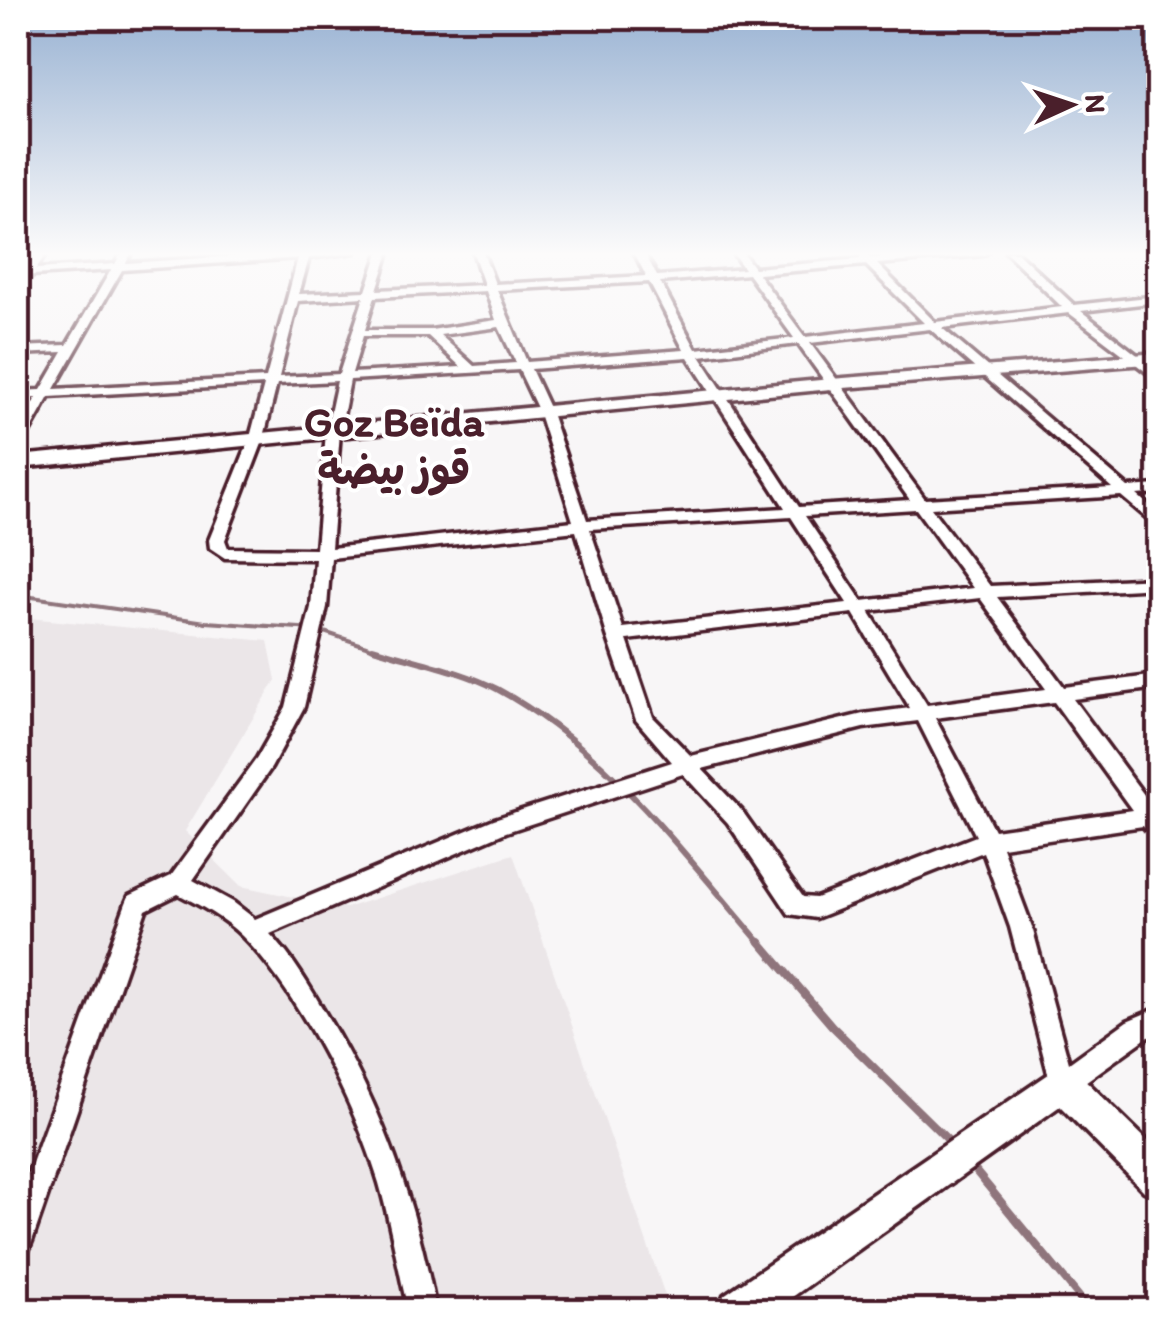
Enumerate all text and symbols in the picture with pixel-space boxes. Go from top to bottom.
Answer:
north arrow [1021,55,1121,155]
text: N [1078,93,1113,114]
district label: Goz Beïda قوز بيضة [304,396,484,496]

